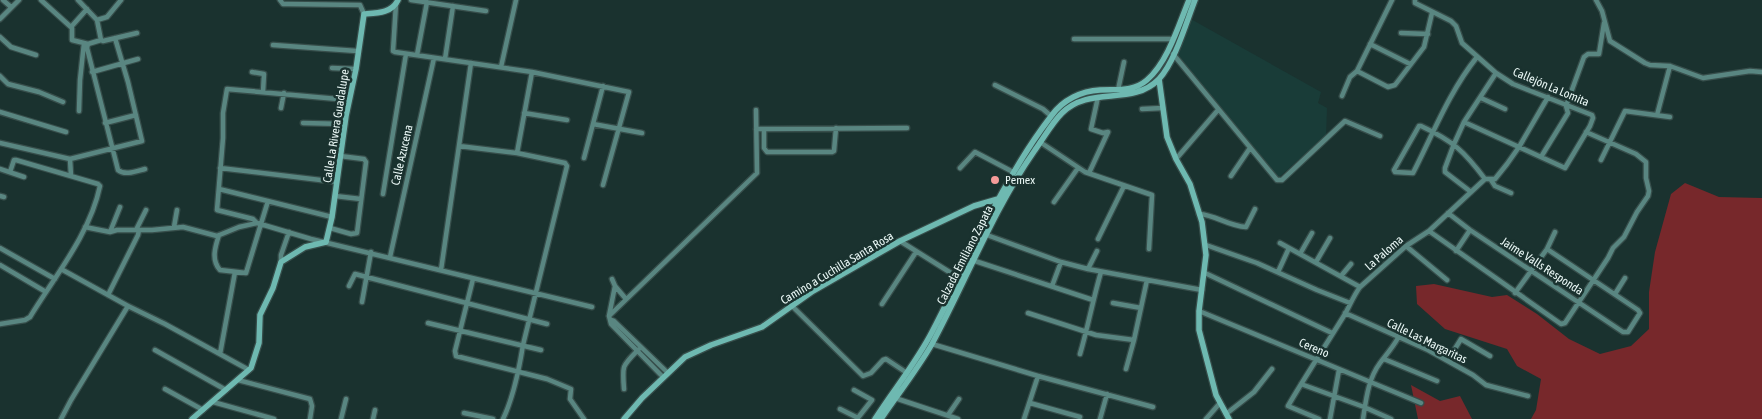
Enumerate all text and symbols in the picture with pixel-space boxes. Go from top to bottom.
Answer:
street label: Callejón La Lomita [1511,65,1591,109]
street label: Calle La Rivera Guadalupe [320,68,352,184]
street label: Calle Azucena [388,123,416,187]
place label: Pemex [1005,173,1035,187]
marker: Pemex [989,174,1001,186]
street label: Calzada Emiliano Zapata [934,203,996,307]
street label: Camino a Cuchilla Santa Rosa [778,229,896,307]
street label: La Paloma [1362,233,1406,273]
street label: Jaime Valls Responda [1498,234,1586,298]
street label: Calle Las Margaritas [1385,316,1469,366]
street label: Cereno [1297,335,1331,361]

